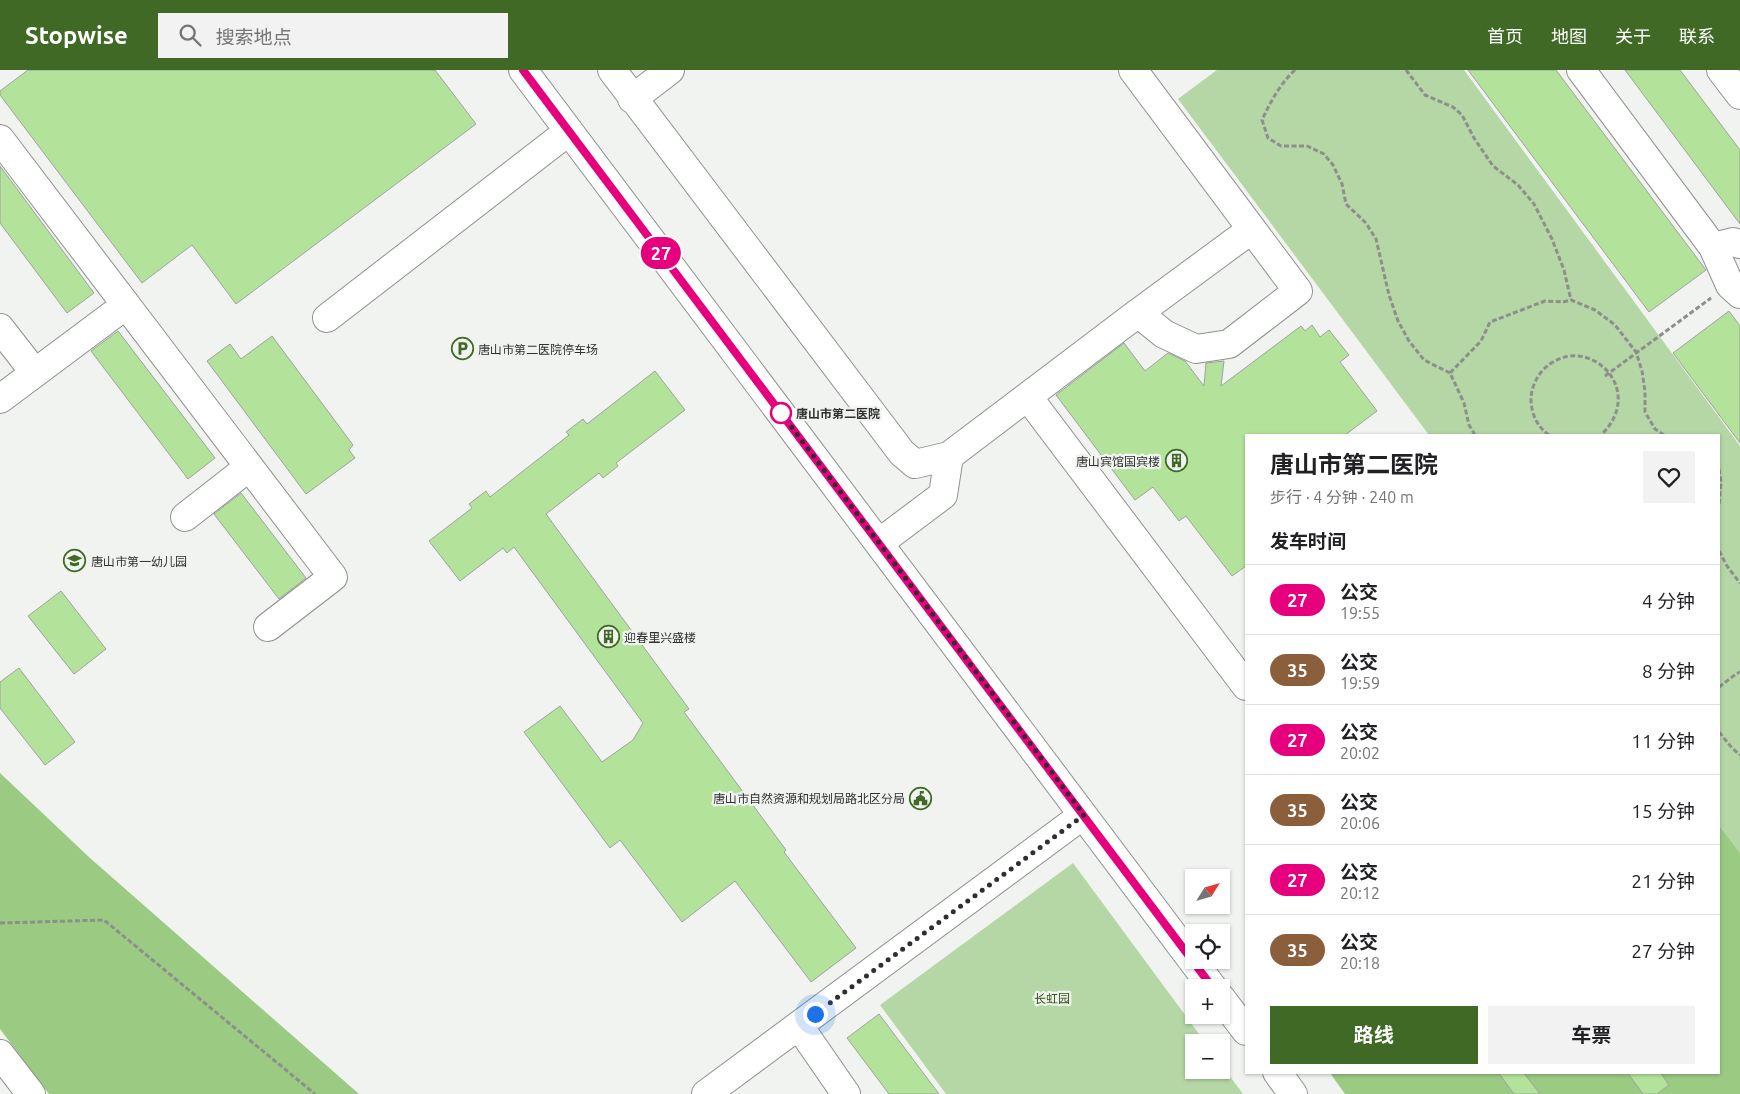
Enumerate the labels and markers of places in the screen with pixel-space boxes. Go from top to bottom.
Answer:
parking icon: 唐山市第二医院停车场 [450,337,474,361]
place label: 唐山市第二医院停车场 [478,343,598,356]
marker: 唐山市第二医院 [770,402,792,424]
place label: 唐山市第二医院 [796,407,880,420]
building icon: 唐山宾馆国宾楼 [1164,449,1188,473]
place label: 唐山宾馆国宾楼 [1076,455,1160,468]
school or university icon: 唐山市第一幼儿园 [63,549,87,573]
place label: 唐山市第一幼儿园 [91,555,187,568]
building icon: 迎春里兴盛楼 [596,625,620,649]
place label: 迎春里兴盛楼 [624,631,696,644]
public building icon: 唐山市自然资源和规划局路北区分局 [909,786,933,810]
place label: 唐山市自然资源和规划局路北区分局 [713,792,905,805]

